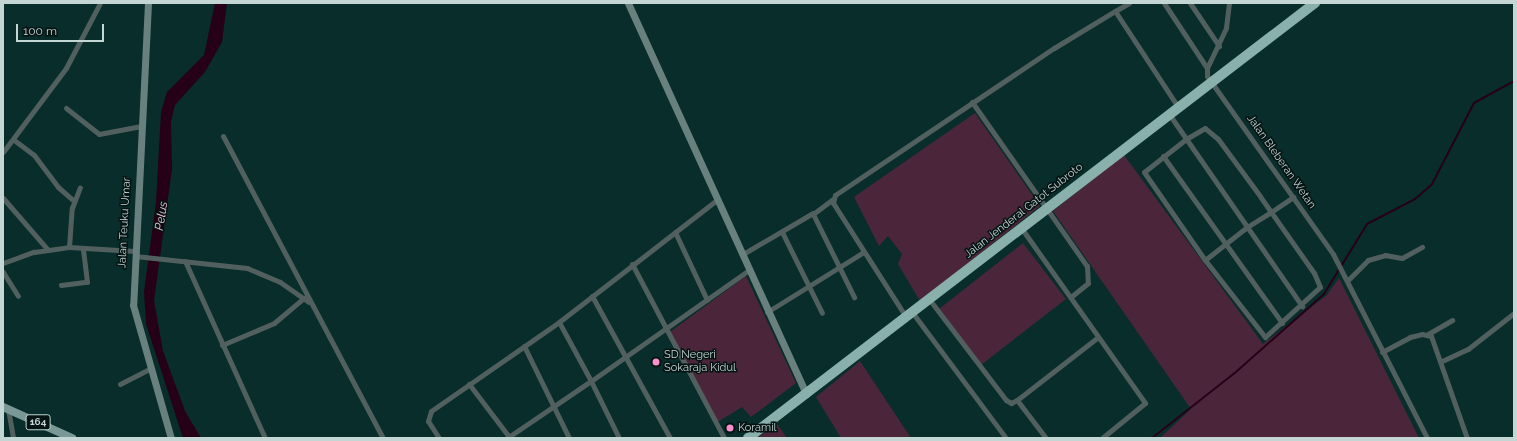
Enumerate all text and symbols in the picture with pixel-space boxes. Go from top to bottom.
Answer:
scale bar [18,16,106,42]
text: 100 m [23,24,57,38]
street label: Jalan Bleberan Wetan [1244,112,1318,212]
street label: Jalan Jenderal Gatot Subroto [962,161,1086,261]
street label: Jalan Teuku Umar [116,177,134,269]
water label: Pelus [153,200,171,232]
place label: SD Negeri Sokaraja Kidul [664,349,736,375]
marker: SD Negeri Sokaraja Kidul [651,357,661,367]
road number: 164 [25,414,51,430]
place label: Koramil [738,421,777,435]
marker: Koramil [725,423,735,433]

